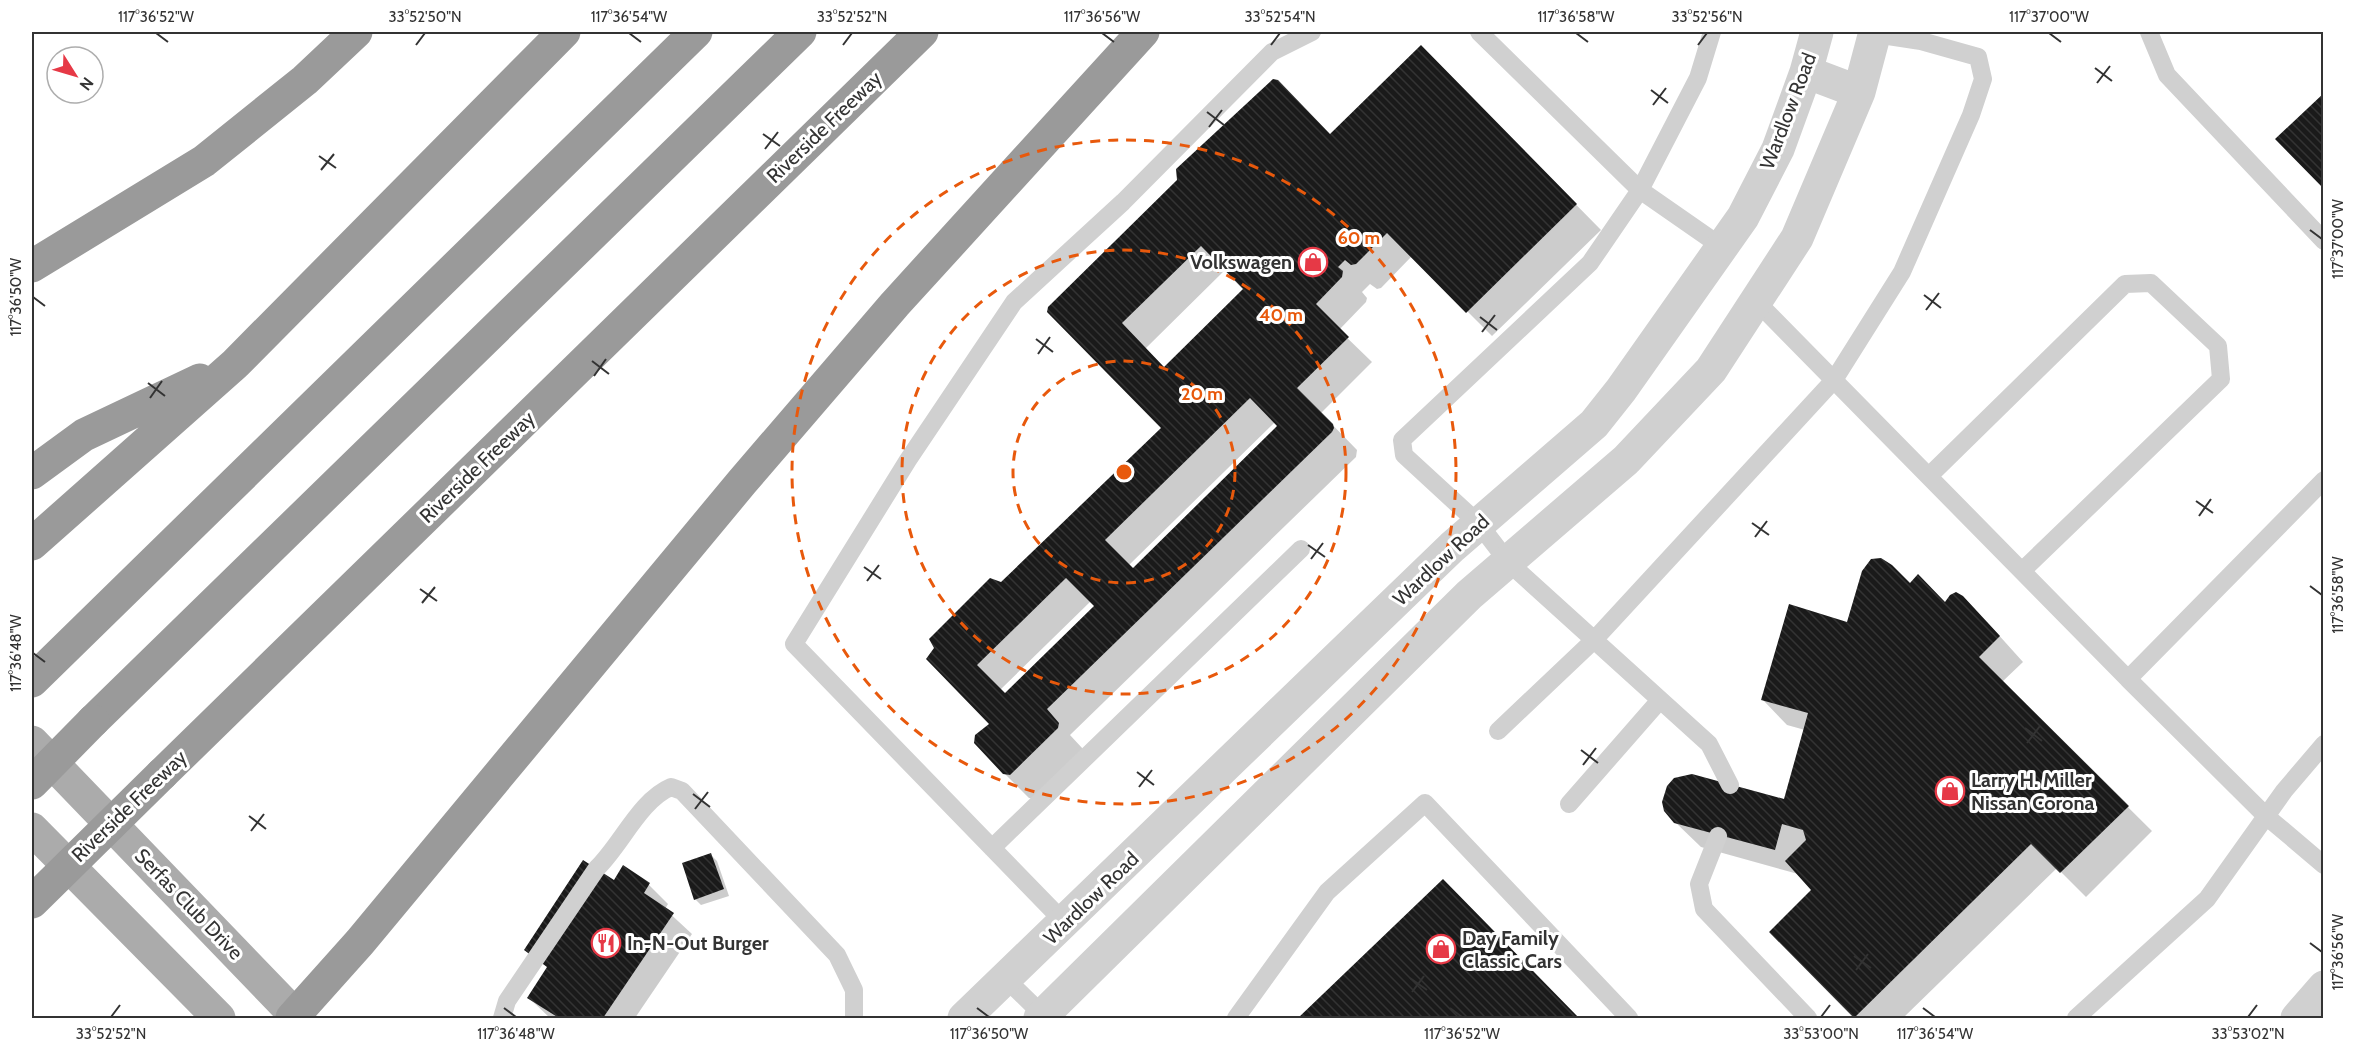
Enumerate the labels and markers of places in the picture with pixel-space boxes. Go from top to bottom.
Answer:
shop icon: Volkswagen [1297,246,1329,278]
place label: Volkswagen [1190,250,1292,274]
centre of rings [1114,462,1134,482]
place label: Larry H. Miller Nissan Corona [1971,768,2094,815]
shop icon: Larry H. Miller Nissan Corona [1934,775,1966,807]
place label: Day Family Classic Cars [1462,926,1562,973]
restaurant icon: In-N-Out Burger [590,927,622,959]
place label: In-N-Out Burger [627,931,769,955]
shop icon: Day Family Classic Cars [1425,933,1457,965]

